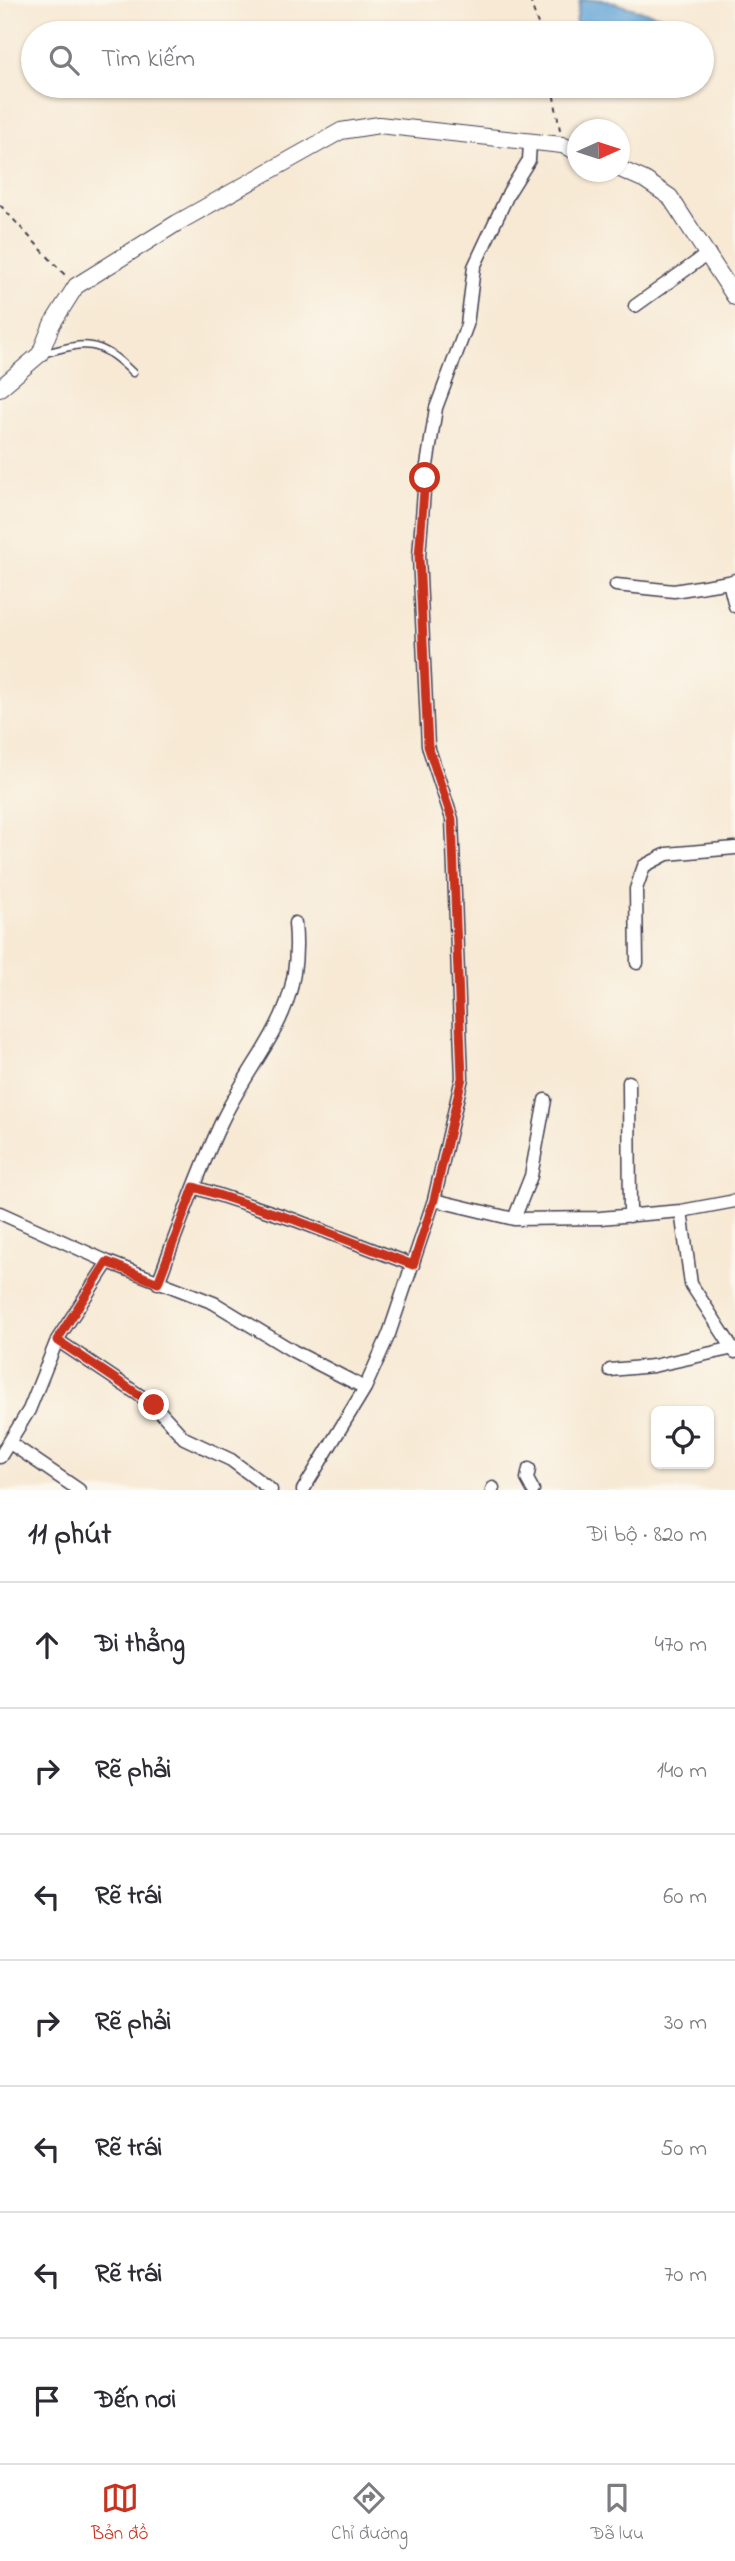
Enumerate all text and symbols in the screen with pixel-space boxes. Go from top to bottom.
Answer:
search box [21,21,714,98]
icon: search [45,41,83,79]
text: Tìm kiếm [101,41,195,79]
north arrow [567,119,630,182]
route start [409,462,440,493]
route end [138,1389,169,1420]
map controls [651,1406,714,1469]
button: locate [651,1406,714,1469]
text: 11 phút [28,1514,111,1558]
text: Đi bộ · 820 m [587,1519,707,1552]
icon: ahead [28,1626,66,1664]
text: Đi thẳng [95,1626,185,1664]
text: 470 m [655,1629,707,1662]
icon: right [28,1752,66,1790]
text: Rẽ phải [95,1752,171,1790]
text: 140 m [657,1755,707,1788]
icon: left [28,1878,66,1916]
text: Rẽ trái [95,1878,162,1916]
text: 60 m [663,1881,707,1914]
icon: right [28,2004,66,2042]
text: Rẽ phải [95,2004,171,2042]
text: 30 m [664,2007,707,2040]
icon: left [28,2130,66,2168]
text: Rẽ trái [95,2130,162,2168]
text: 50 m [660,2133,707,2166]
icon: left [28,2256,66,2294]
text: Rẽ trái [95,2256,162,2294]
text: 70 m [664,2259,707,2292]
icon: arrive [28,2382,66,2420]
text: Đến nơi [95,2382,176,2420]
tab: Bản đồ [91,2479,148,2548]
tab: Chỉ đường [331,2479,408,2548]
tab: Đã lưu [591,2479,644,2548]

